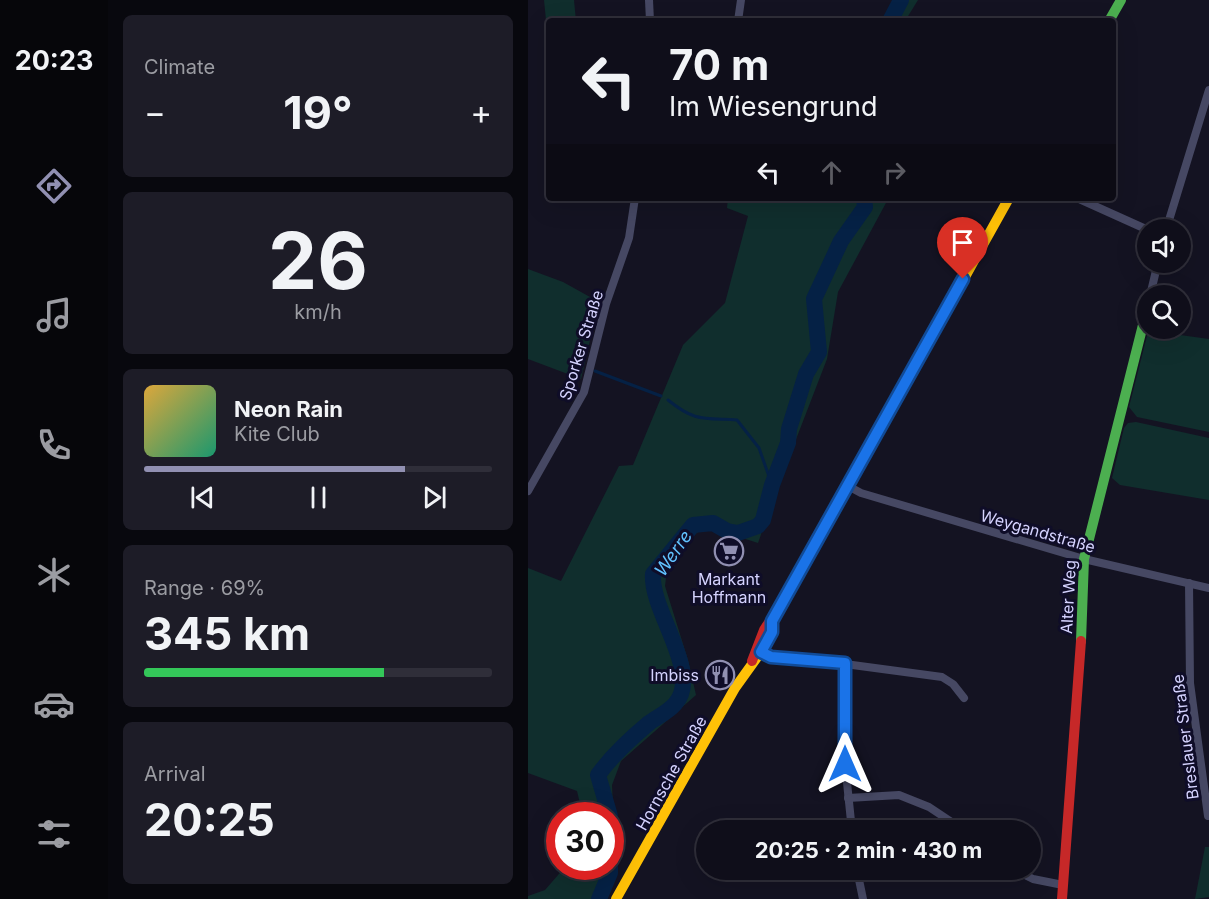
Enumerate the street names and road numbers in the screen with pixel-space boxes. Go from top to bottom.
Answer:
street label: Sporker Straße [555,288,607,402]
street label: Weygandstraße [978,505,1098,557]
street label: Alter Weg [1056,559,1080,635]
street label: Breslauer Straße [1167,673,1203,801]
street label: Hornsche Straße [631,712,711,834]

